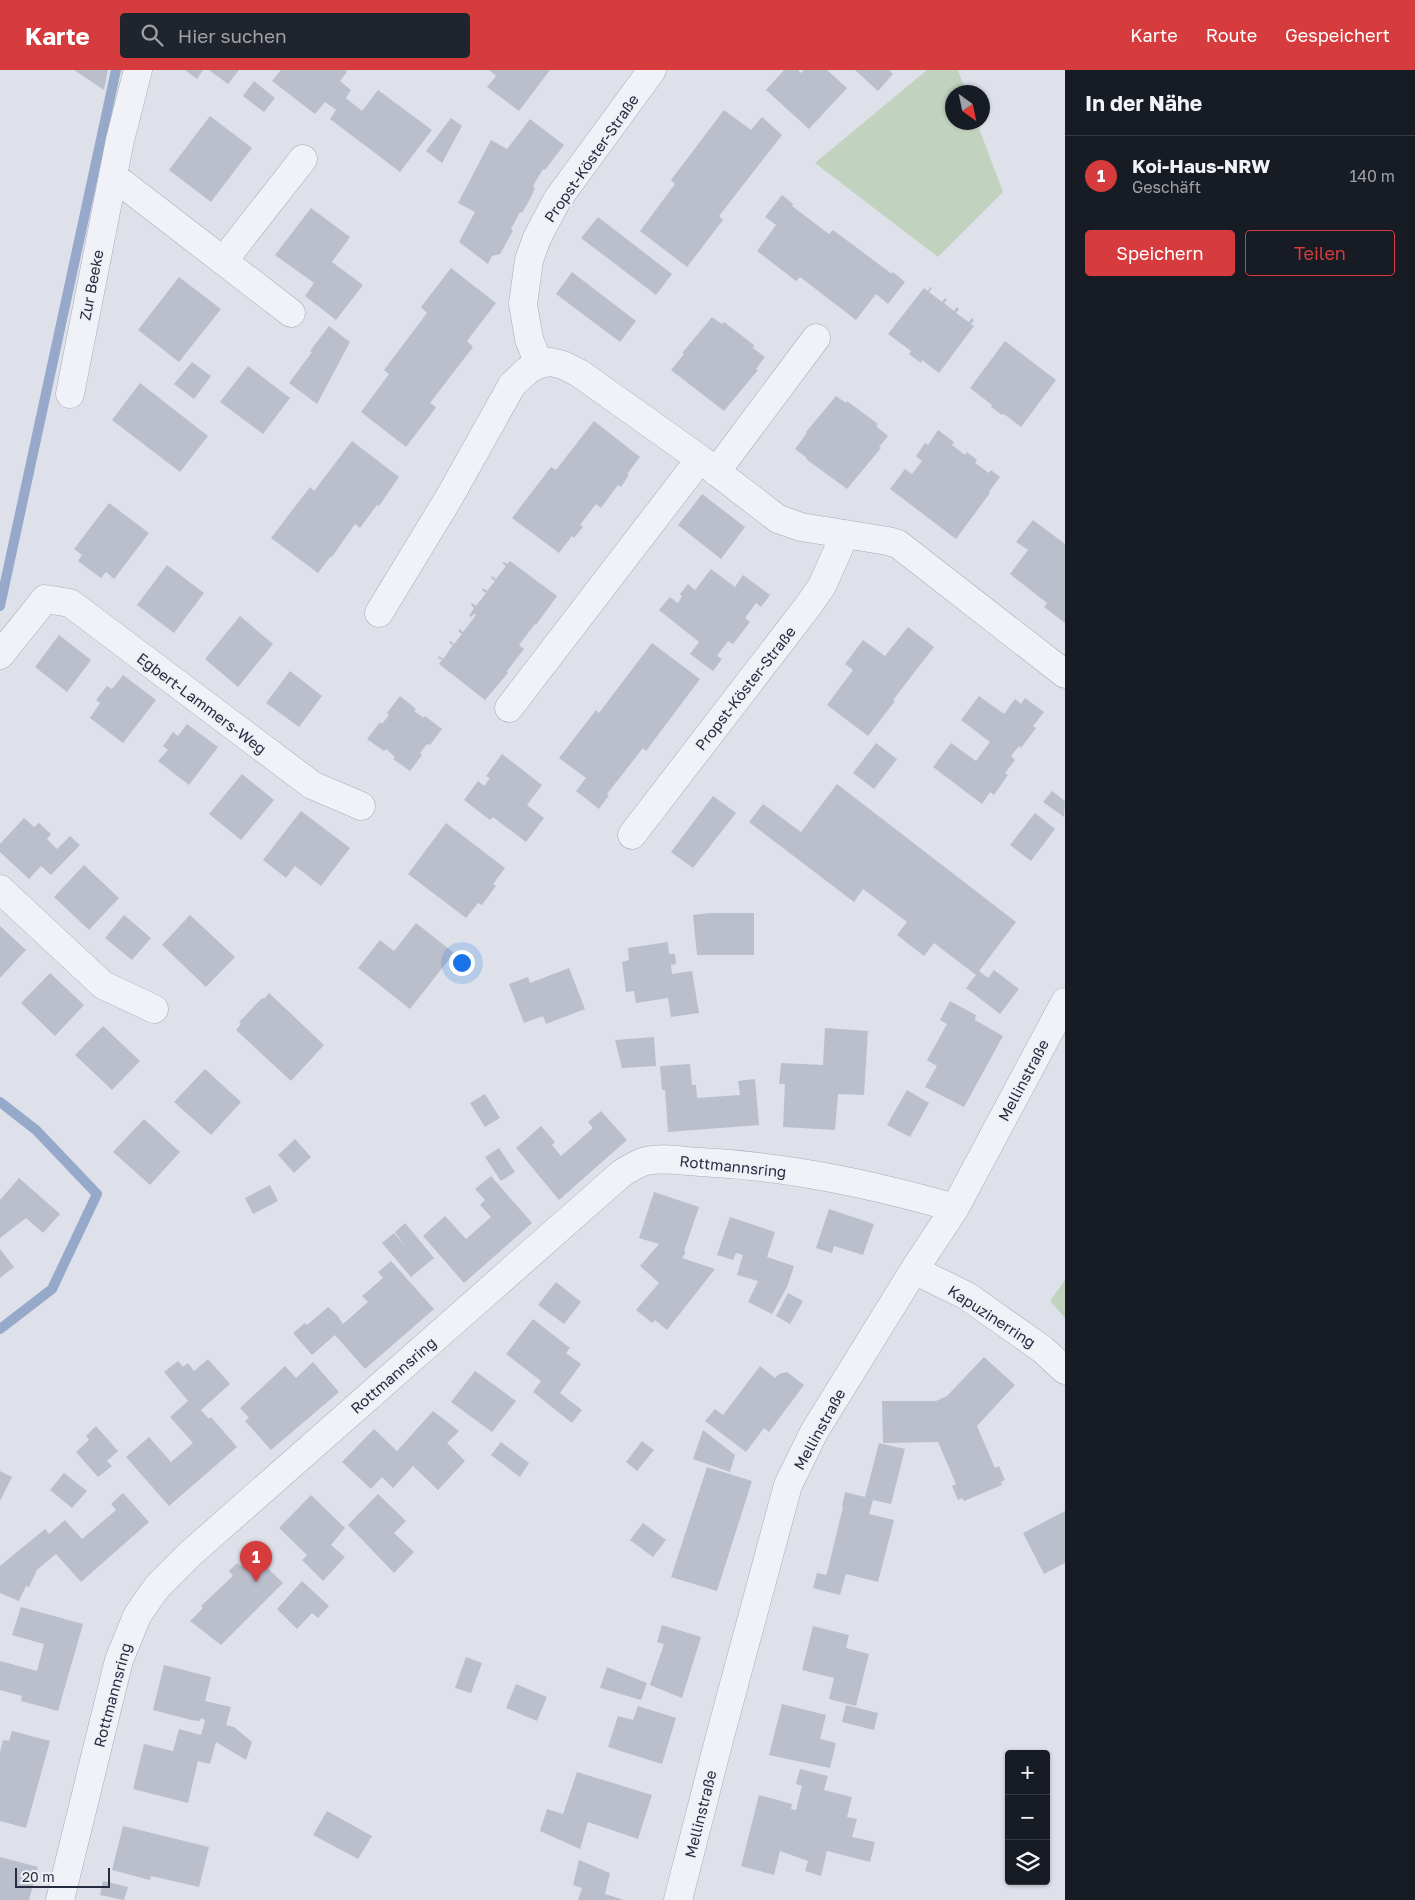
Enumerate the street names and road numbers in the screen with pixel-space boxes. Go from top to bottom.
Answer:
street label: Propst-Köster-Straße [540,90,642,226]
street label: Zur Beeke [75,248,107,322]
street label: Propst-Köster-Straße [691,622,799,754]
street label: Egbert-Lammers-Weg [134,648,270,758]
street label: Mellinstraße [994,1036,1052,1124]
street label: Rottmannsring [679,1151,787,1181]
street label: Kapuzinerring [945,1281,1039,1351]
street label: Rottmannsring [347,1333,439,1417]
street label: Mellinstraße [789,1385,849,1473]
street label: Rottmannsring [89,1641,135,1749]
street label: Mellinstraße [680,1768,720,1860]

